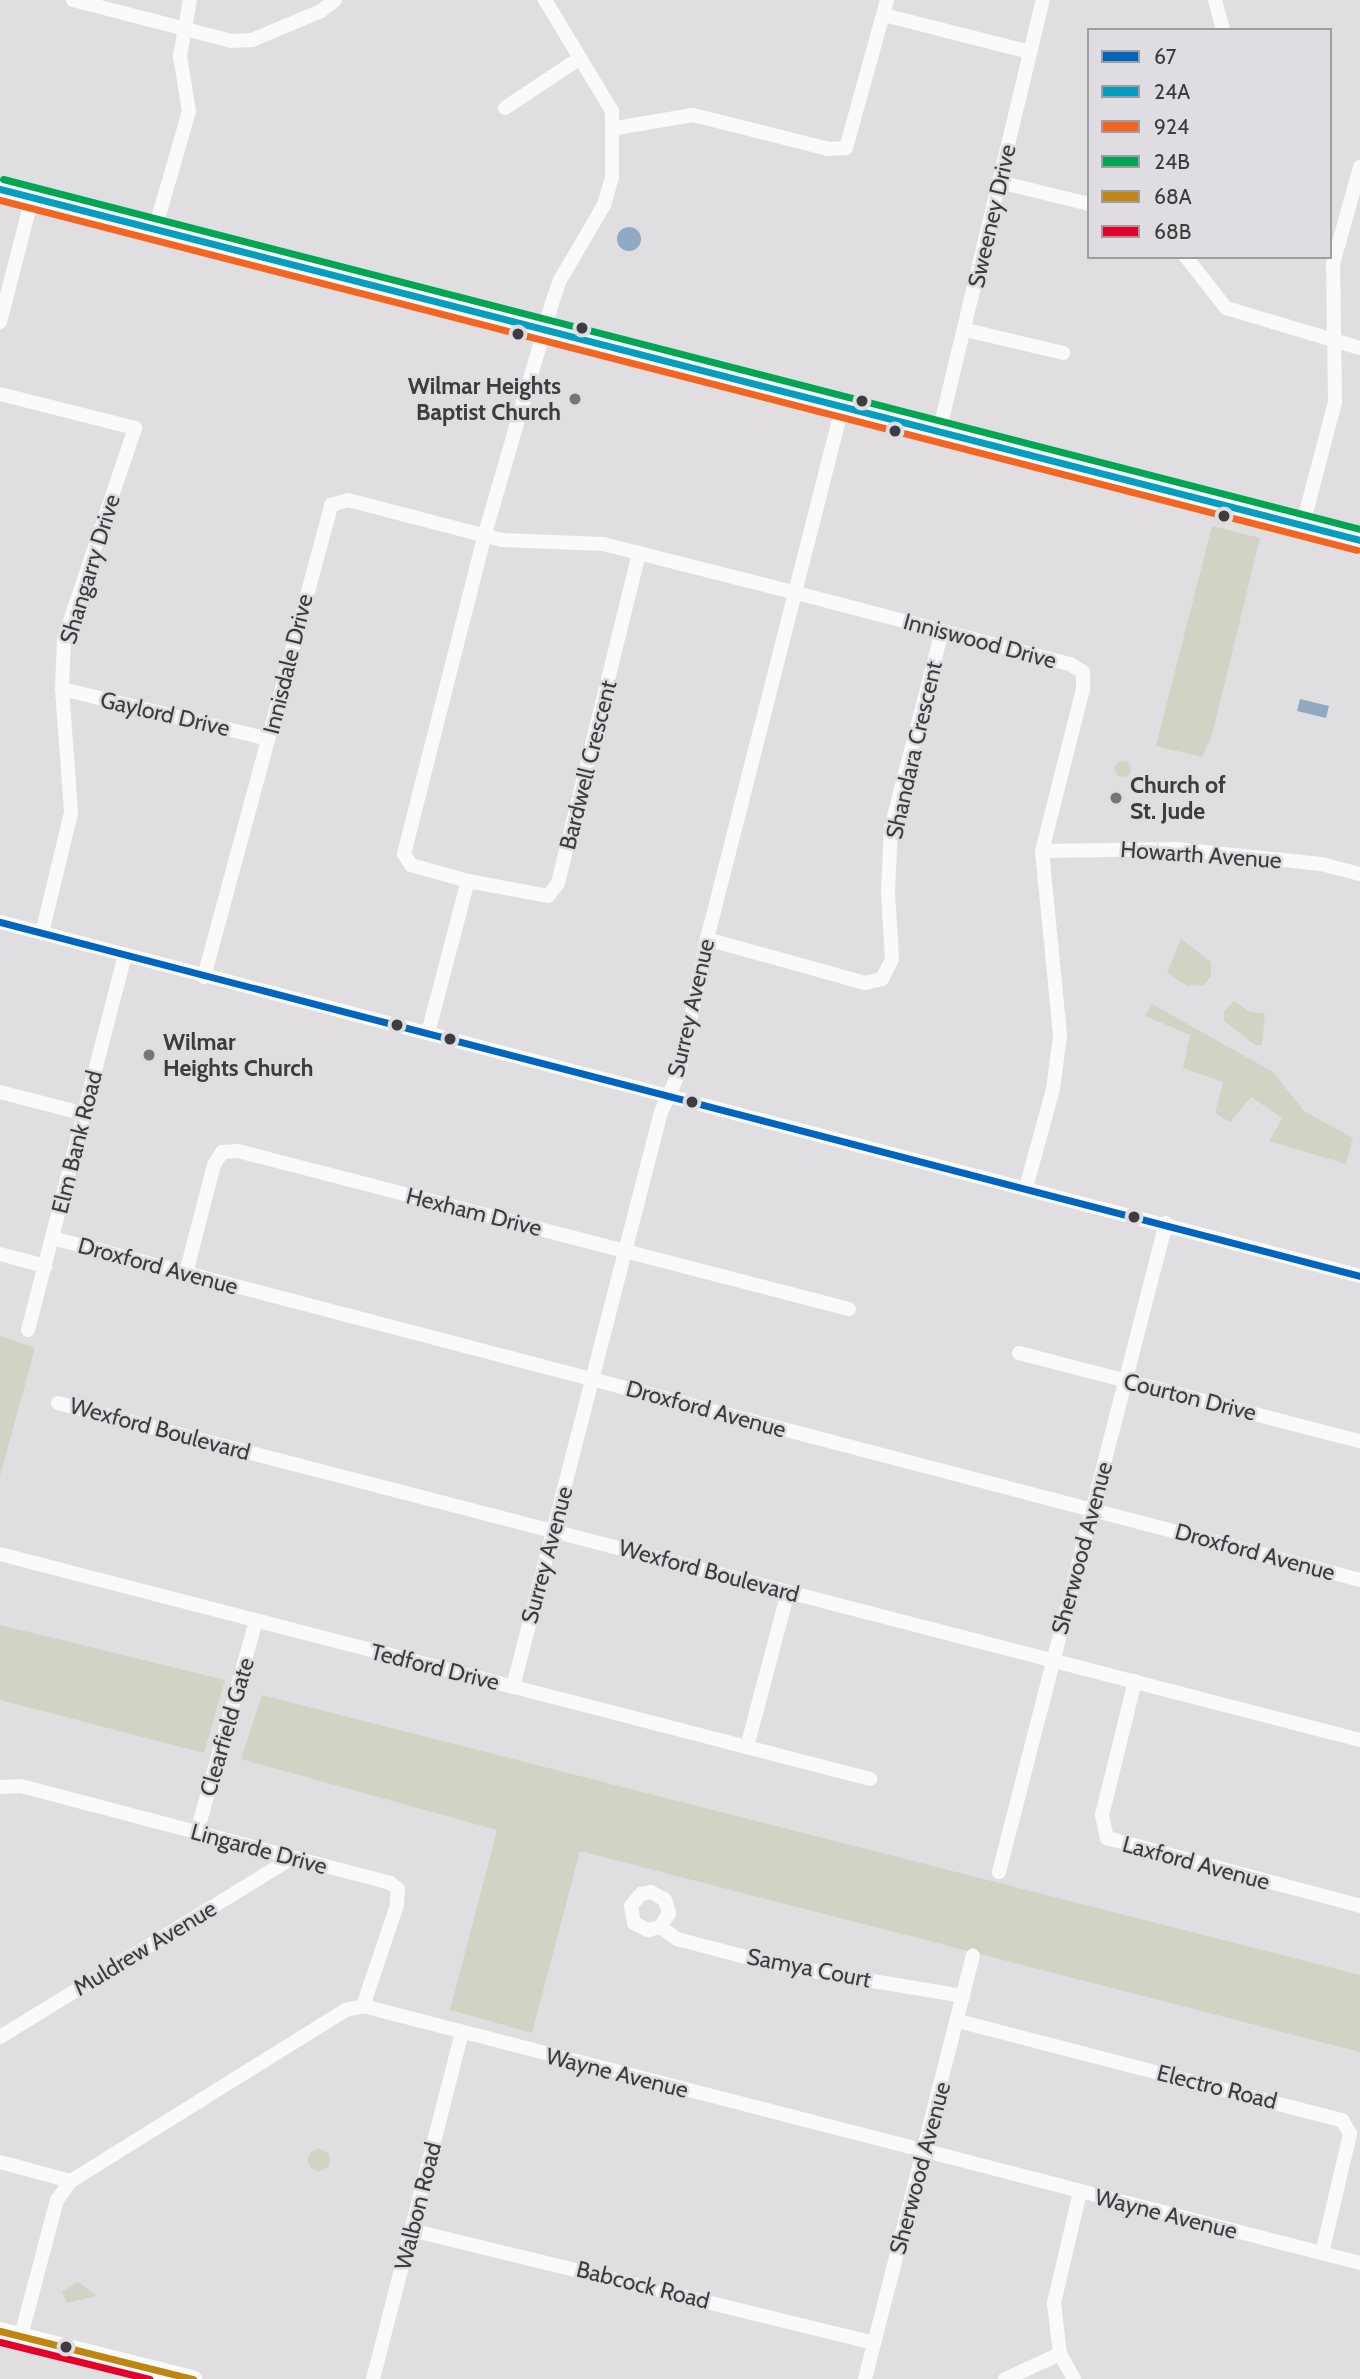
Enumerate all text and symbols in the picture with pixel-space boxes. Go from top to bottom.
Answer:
legend [1087,28,1332,259]
text: 67 [1154,44,1176,69]
text: 24A [1154,79,1190,104]
text: 924 [1154,114,1189,139]
street label: Sweeney Drive [962,142,1022,290]
text: 24B [1154,149,1190,174]
text: 68A [1154,184,1192,209]
text: 68B [1154,219,1191,244]
unlabelled marker [575,321,589,335]
unlabelled marker [511,327,525,341]
place label: Wilmar Heights Baptist Church [408,372,561,426]
marker: Wilmar Heights Baptist Church [567,391,583,407]
unlabelled marker [855,394,869,408]
unlabelled marker [888,424,902,438]
street label: Shangarry Drive [54,491,126,647]
unlabelled marker [1217,509,1231,523]
street label: Innisdale Drive [257,591,319,737]
street label: Inniswood Drive [901,607,1059,675]
street label: Shandara Crescent [880,658,948,842]
street label: Bardwell Crescent [554,677,622,853]
street label: Gaylord Drive [98,686,232,742]
place label: Church of St. Jude [1130,771,1226,825]
marker: Church of St. Jude [1108,790,1124,806]
street label: Howarth Avenue [1119,836,1283,874]
street label: Surrey Avenue [662,936,720,1080]
unlabelled marker [390,1018,404,1032]
place label: Wilmar Heights Church [163,1028,314,1082]
unlabelled marker [443,1032,457,1046]
marker: Wilmar Heights Church [141,1047,157,1063]
street label: Elm Bank Road [46,1068,108,1216]
unlabelled marker [685,1095,699,1109]
street label: Hexham Drive [403,1182,545,1242]
unlabelled marker [1127,1210,1141,1224]
street label: Droxford Avenue [75,1231,241,1301]
street label: Courton Drive [1121,1367,1259,1427]
street label: Droxford Avenue [623,1374,789,1444]
street label: Wexford Boulevard [67,1392,253,1466]
street label: Sherwood Avenue [1046,1459,1118,1637]
street label: Surrey Avenue [515,1483,579,1627]
street label: Droxford Avenue [1172,1517,1338,1587]
street label: Wexford Boulevard [616,1534,802,1608]
street label: Tedford Drive [368,1638,502,1696]
street label: Clearfield Gate [194,1655,260,1799]
street label: Lingarde Drive [188,1818,330,1880]
street label: Laxford Avenue [1119,1830,1273,1896]
street label: Muldrew Avenue [68,1894,222,2002]
street label: Samya Court [745,1942,873,1994]
street label: Wayne Avenue [543,2042,691,2104]
street label: Electro Road [1154,2059,1280,2115]
street label: Sherwood Avenue [884,2079,956,2257]
street label: Walbon Road [389,2139,447,2273]
street label: Wayne Avenue [1092,2183,1240,2245]
street label: Babcock Road [574,2255,712,2315]
unlabelled marker [59,2340,73,2354]

